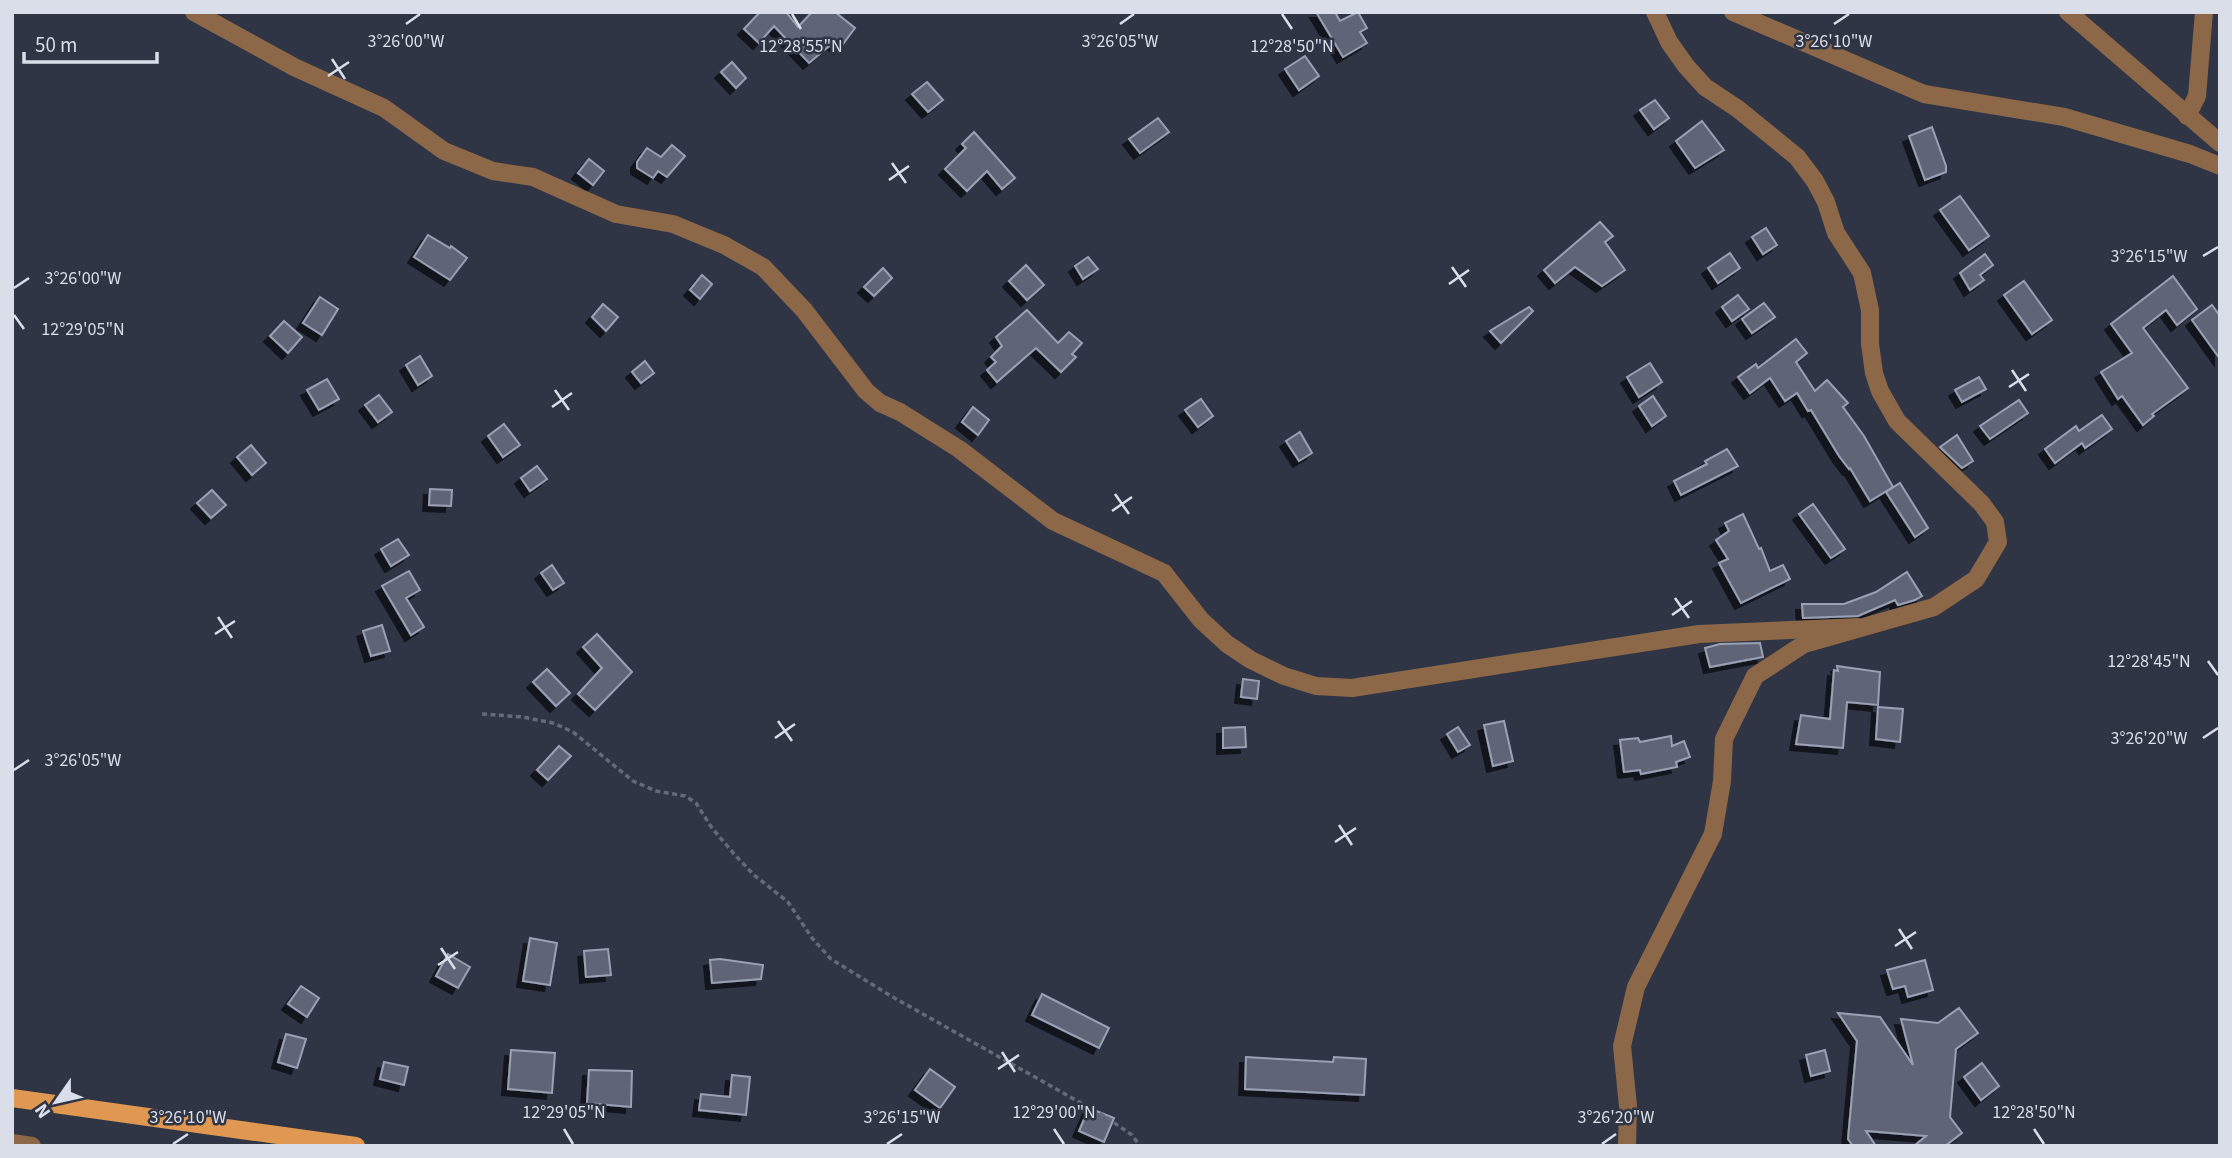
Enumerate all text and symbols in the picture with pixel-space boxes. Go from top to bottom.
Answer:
scale bar [24,21,158,65]
text: 3°26'00"W [368,29,445,54]
text: 3°26'05"W [1082,29,1159,54]
text: 3°26'10"W [1796,29,1873,54]
text: 50 m [35,30,77,60]
text: 12°28'55"N [759,34,843,59]
text: 12°28'50"N [1250,34,1334,59]
text: 3°26'15"W [2111,244,2188,269]
text: 3°26'00"W [45,266,122,291]
text: 12°29'05"N [41,317,125,342]
text: 12°28'45"N [2107,649,2191,674]
text: 3°26'20"W [2111,726,2188,751]
text: 3°26'05"W [45,748,122,773]
north arrow [21,1067,91,1137]
text: N [28,1098,58,1123]
text: 12°29'05"N [522,1100,606,1125]
text: 12°29'00"N [1012,1100,1096,1125]
text: 12°28'50"N [1992,1100,2076,1125]
text: 3°26'10"W [150,1105,227,1130]
text: 3°26'15"W [864,1105,941,1130]
text: 3°26'20"W [1578,1105,1655,1130]

